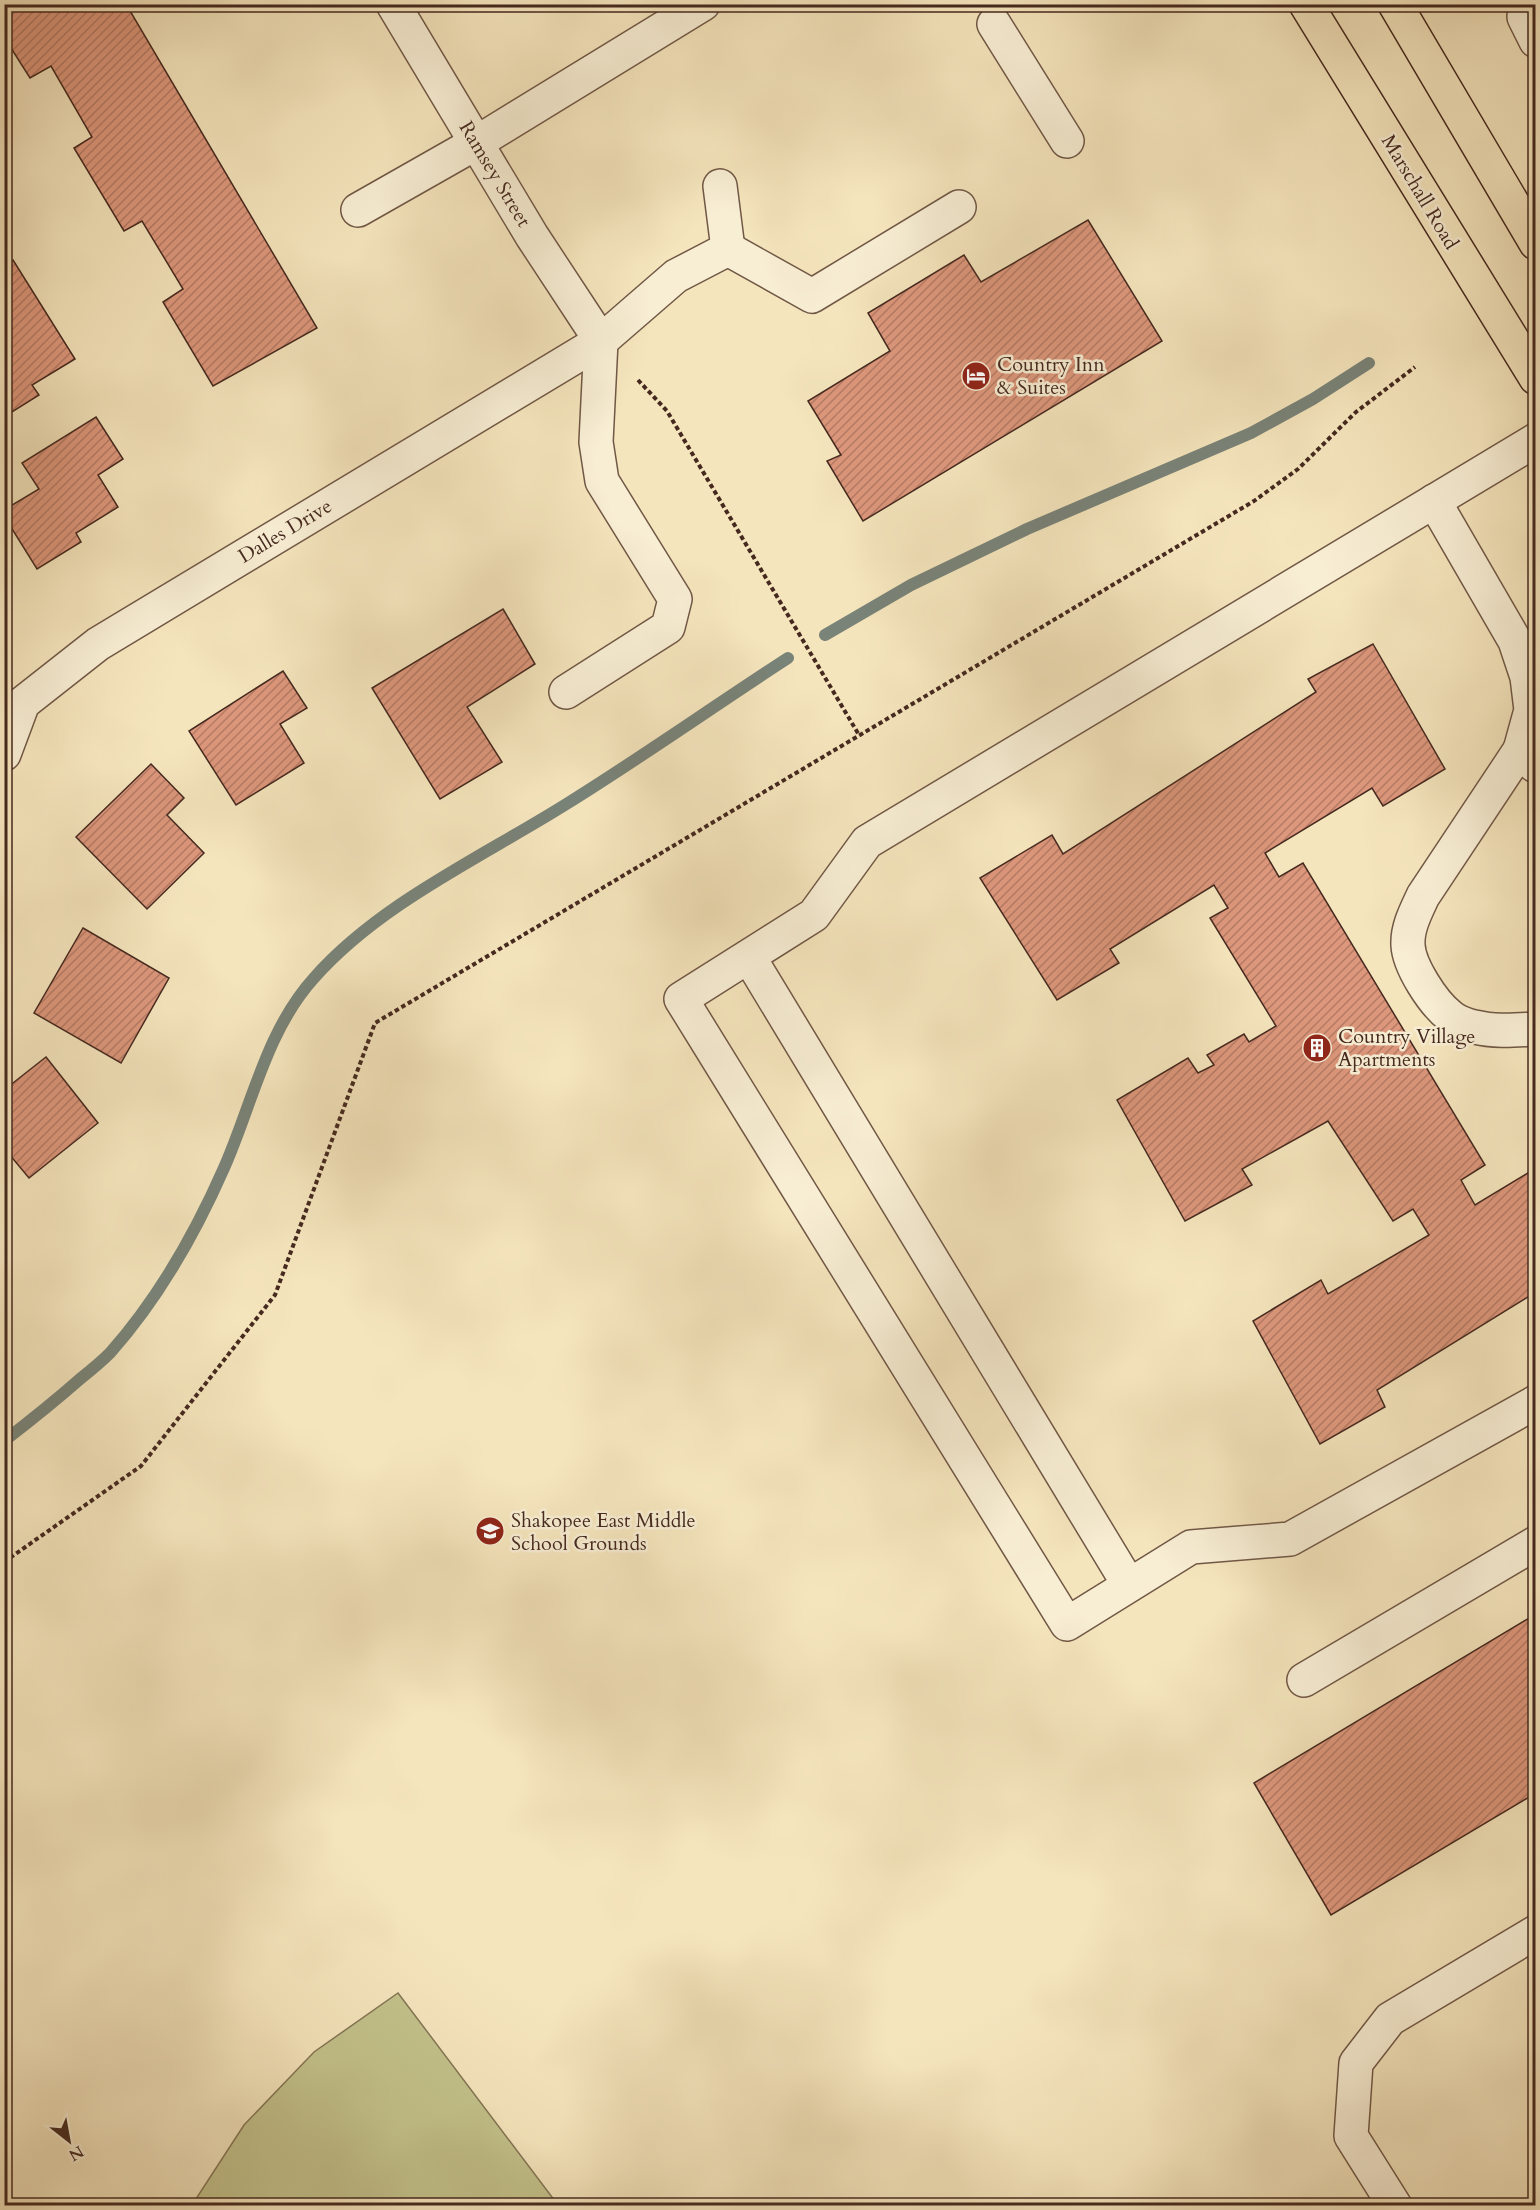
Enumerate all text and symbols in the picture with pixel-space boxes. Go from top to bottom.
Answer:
street label: Ramsey Street [453,116,538,233]
street label: Marschall Road [1375,129,1465,255]
place label: Country Inn & Suites [997,351,1105,401]
hotel icon: Country Inn & Suites [960,360,992,392]
street label: Dalles Drive [233,492,337,570]
place label: Country Village Apartments [1338,1023,1475,1073]
building icon: Country Village Apartments [1301,1032,1333,1064]
place label: Shakopee East Middle School Grounds [511,1507,696,1557]
school or university icon: Shakopee East Middle School Grounds [474,1515,506,1547]
north arrow [39,2111,99,2171]
text: N [64,2140,88,2166]

